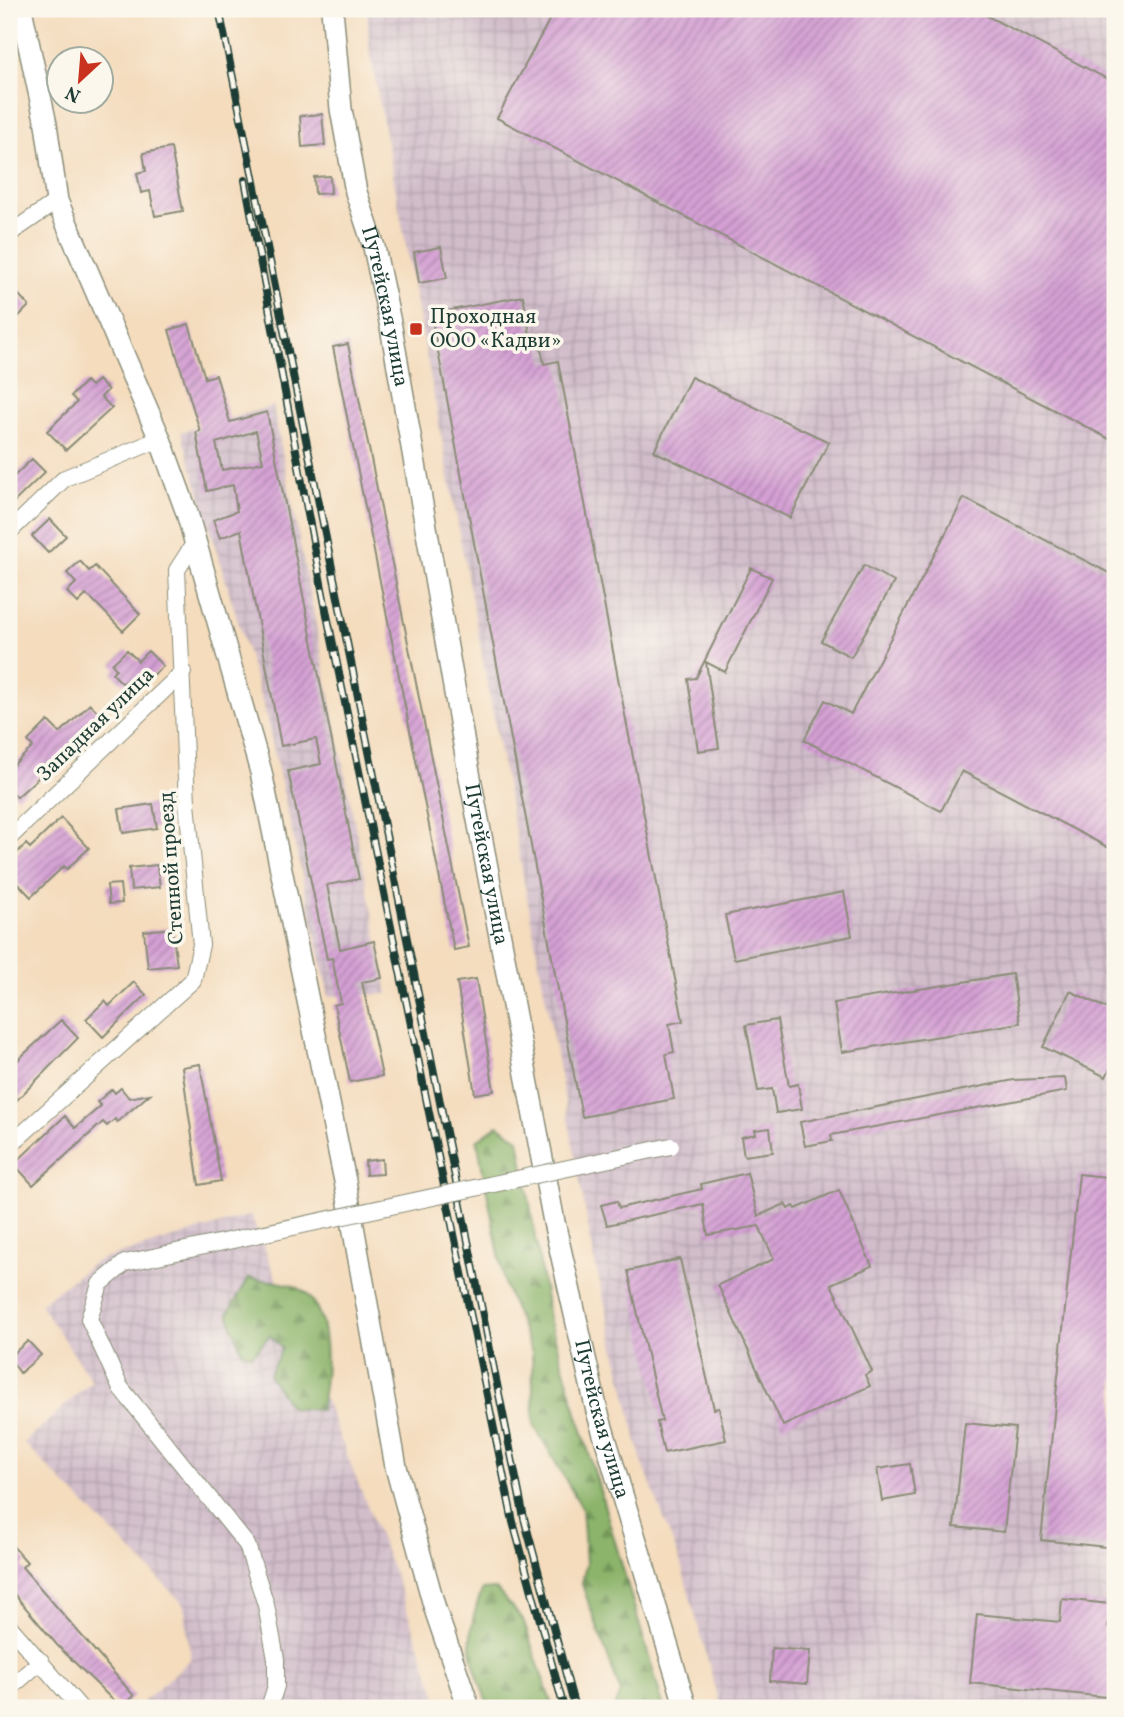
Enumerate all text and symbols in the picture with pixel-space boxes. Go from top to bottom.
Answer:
north arrow [46,46,116,116]
text: N [61,79,85,108]
street label: Путейская улица [354,222,416,389]
place label: Проходная ООО «Кадви» [430,303,561,356]
marker: Проходная ООО «Кадви» [408,321,424,337]
street label: Западная улица [31,661,161,789]
street label: Путейская улица [457,781,516,947]
street label: Степной проезд [152,791,192,945]
street label: Путейская улица [567,1337,637,1502]

